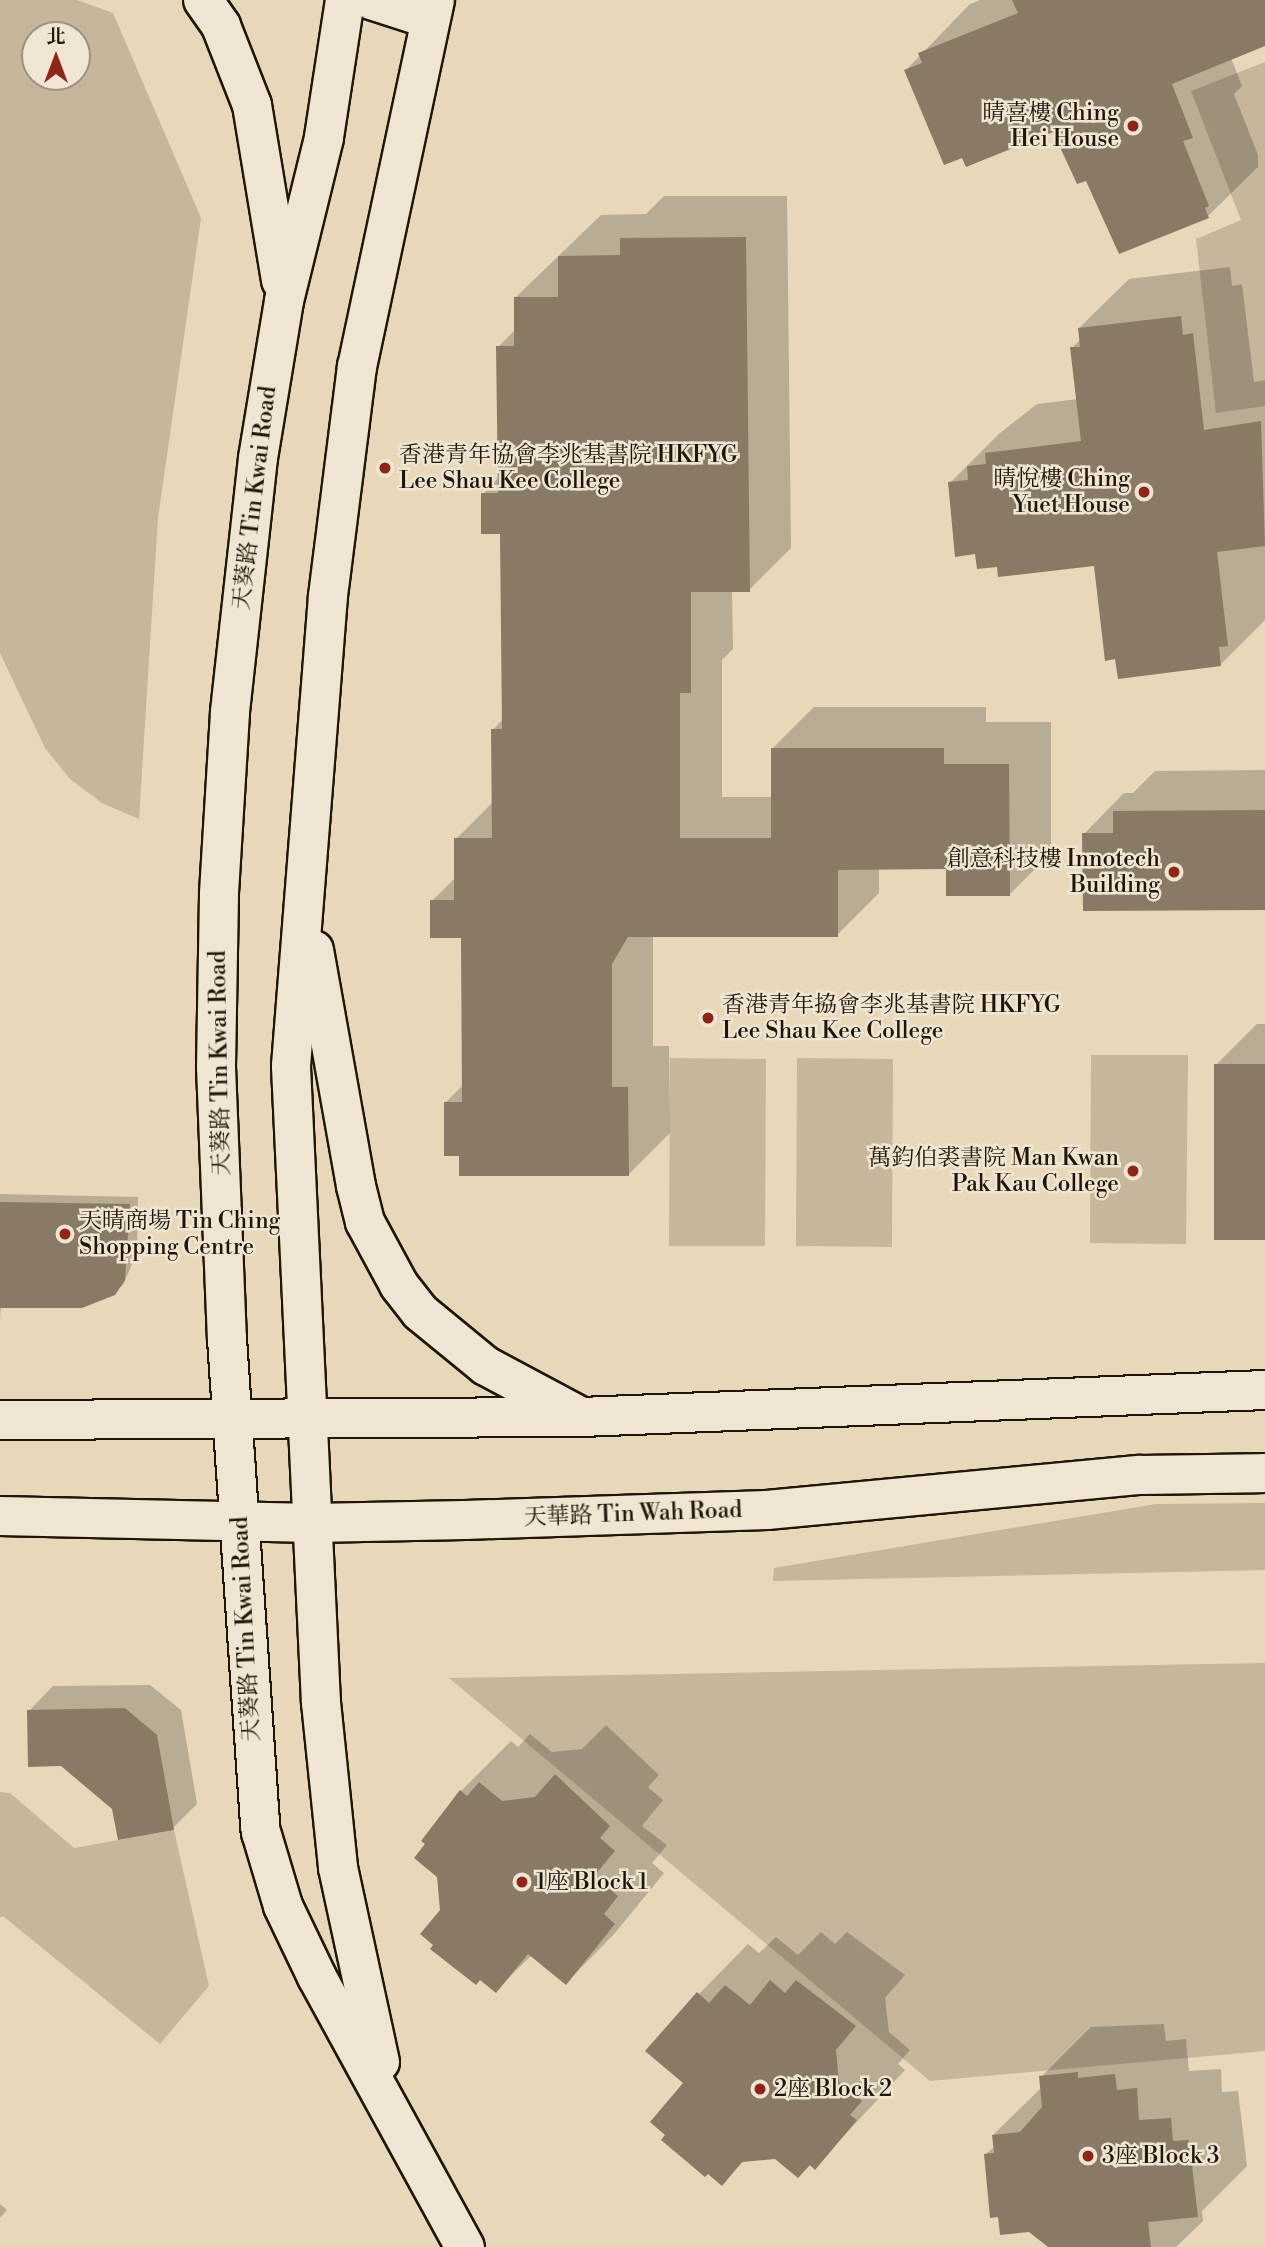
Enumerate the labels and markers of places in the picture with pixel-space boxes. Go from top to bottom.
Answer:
place label: 晴喜樓 Ching Hei House [983,99,1119,153]
marker: 晴喜樓 Ching Hei House [1125,118,1141,134]
place label: 香港青年協會李兆基書院 HKFYG Lee Shau Kee College [399,441,738,495]
marker: 香港青年協會李兆基書院 HKFYG Lee Shau Kee College [377,460,393,476]
place label: 晴悅樓 Ching Yuet House [994,465,1130,519]
marker: 晴悅樓 Ching Yuet House [1136,484,1152,500]
place label: 創意科技樓 Innotech Building [947,845,1160,899]
marker: 創意科技樓 Innotech Building [1166,864,1182,880]
place label: 香港青年拹會李兆基書院 HKFYG Lee Shau Kee College [722,991,1061,1045]
marker: 香港青年拹會李兆基書院 HKFYG Lee Shau Kee College [700,1010,716,1026]
place label: 萬鈞伯裘書院 Man Kwan Pak Kau College [868,1144,1119,1198]
marker: 萬鈞伯裘書院 Man Kwan Pak Kau College [1125,1163,1141,1179]
place label: 天晴商場 Tin Ching Shopping Centre [79,1207,281,1261]
marker: 天晴商場 Tin Ching Shopping Centre [57,1226,73,1242]
place label: 1座 Block 1 [536,1868,648,1896]
marker: 1座 Block 1 [514,1874,530,1890]
place label: 2座 Block 2 [774,2075,892,2103]
marker: 2座 Block 2 [752,2081,768,2097]
place label: 3座 Block 3 [1102,2142,1219,2170]
marker: 3座 Block 3 [1080,2148,1096,2164]

